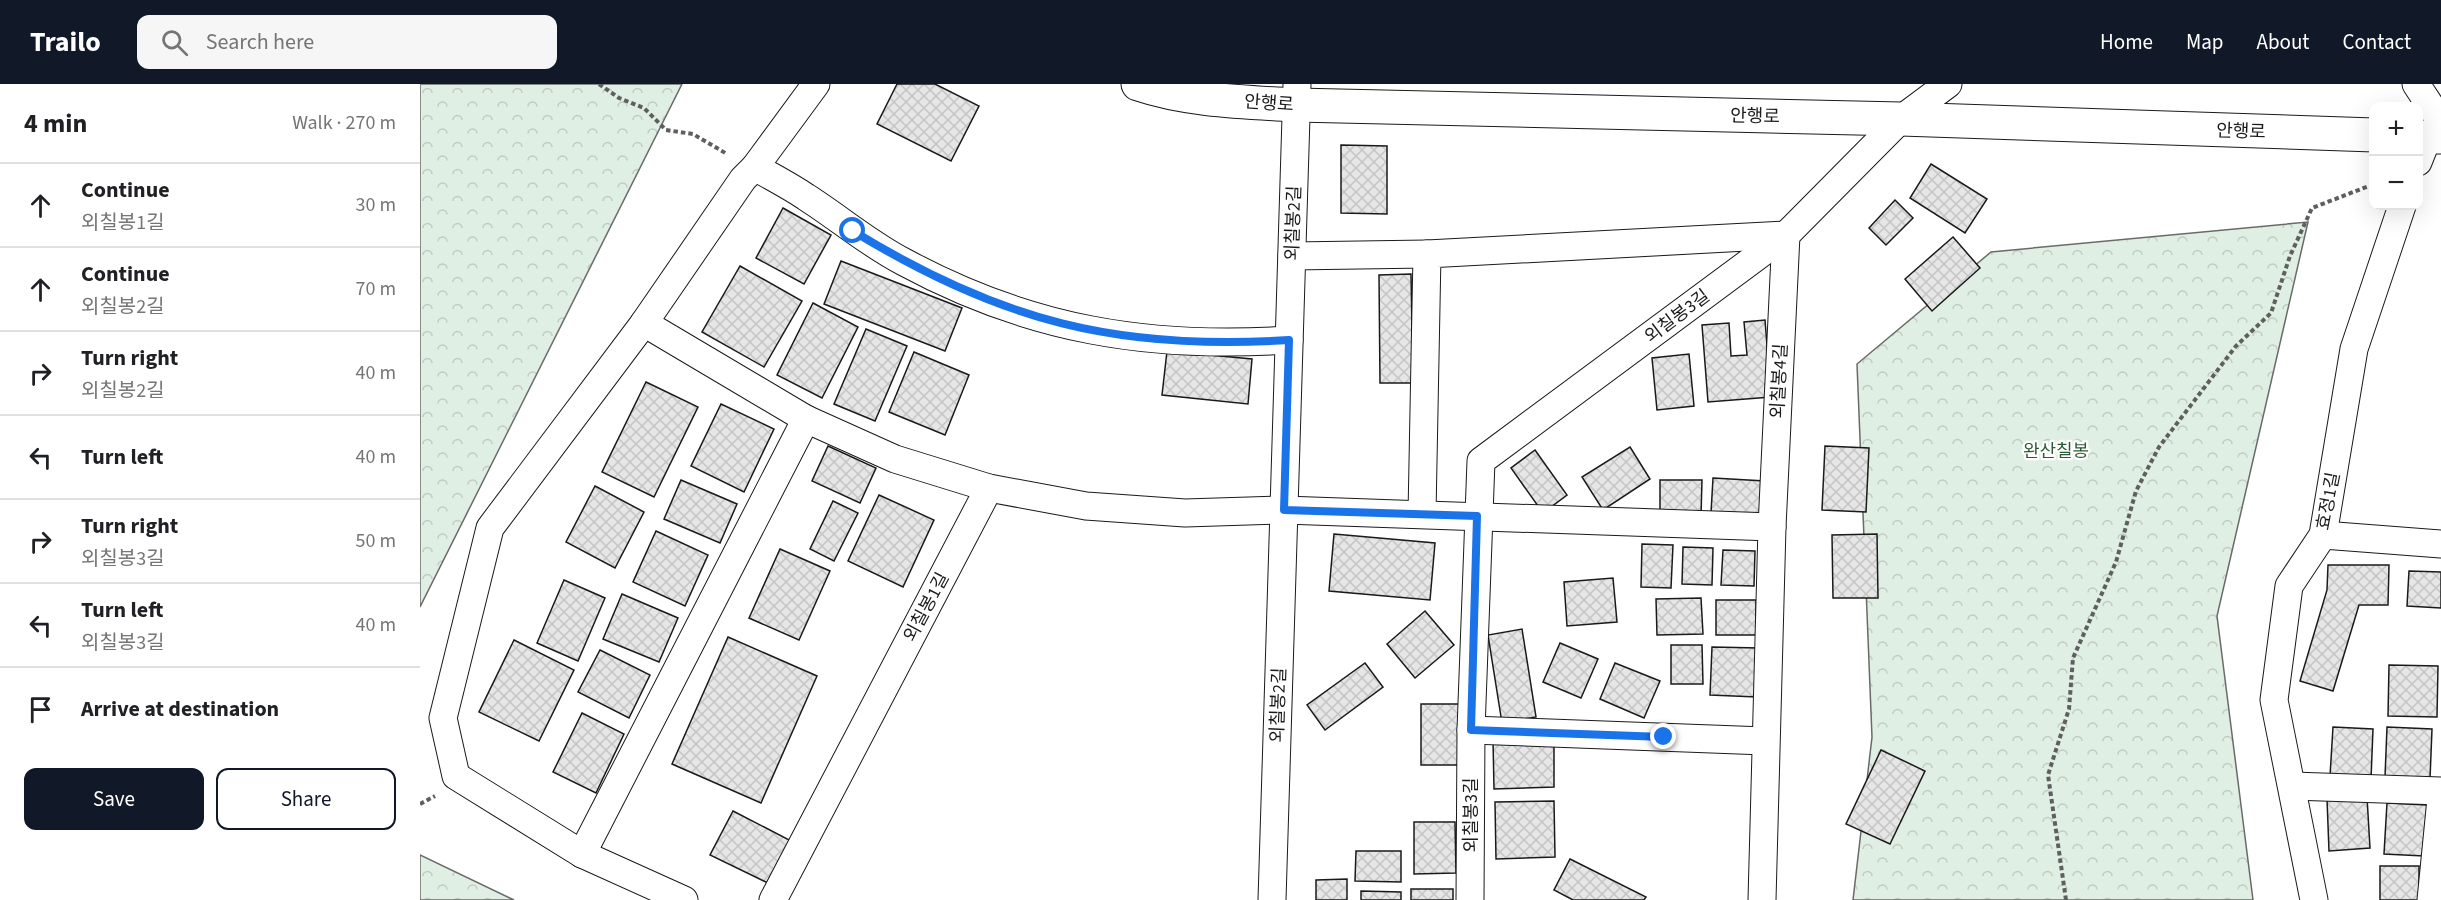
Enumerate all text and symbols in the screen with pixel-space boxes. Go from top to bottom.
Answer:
search box [137,15,557,69]
text: Trailo [30,22,101,62]
icon: search [158,26,191,59]
text: Search here [206,26,314,58]
text: Home [2100,27,2153,57]
text: Map [2186,27,2224,57]
text: About [2257,27,2309,57]
text: Contact [2342,27,2411,57]
street label: 안행로 [1243,89,1295,118]
map controls [2369,102,2423,210]
button: + [2369,102,2423,156]
street label: 안행로 [1730,104,1780,129]
text: 4 min [24,105,87,142]
text: Walk · 270 m [292,109,396,137]
street label: 안행로 [2216,118,2266,145]
button: − [2369,156,2423,210]
text: Continue [81,174,170,206]
street label: 외칠봉2길 [1280,185,1307,261]
icon: ahead [24,189,57,222]
text: 30 m [356,191,396,219]
text: 외칠봉1길 [81,209,165,237]
route start [839,217,865,243]
text: Continue [81,258,170,290]
icon: ahead [24,273,57,306]
text: 70 m [356,275,396,303]
street label: 외칠봉3길 [1640,284,1715,349]
text: 외칠봉2길 [81,293,165,321]
text: Turn right [81,342,178,374]
street label: 외칠봉4길 [1765,343,1794,419]
icon: right [24,357,57,390]
text: 40 m [356,359,396,387]
text: 외칠봉2길 [81,377,165,405]
park label: 완산칠봉 [2023,439,2089,464]
icon: left [24,441,57,474]
text: Turn left [81,441,163,473]
text: 40 m [356,443,396,471]
street label: 효정1길 [2311,470,2346,532]
text: Turn right [81,510,178,542]
icon: right [24,525,57,558]
text: 50 m [356,527,396,555]
text: 외칠봉3길 [81,545,165,573]
street label: 외칠봉1길 [898,568,955,646]
text: Turn left [81,594,163,626]
icon: left [24,609,57,642]
text: 40 m [356,611,396,639]
text: 외칠봉3길 [81,629,165,657]
street label: 외칠봉2길 [1265,667,1292,743]
icon: arrive [24,693,57,726]
text: Arrive at destination [81,693,279,725]
route end [1650,723,1676,749]
button: Save [24,768,204,830]
button: Share [216,768,396,830]
street label: 외칠봉3길 [1459,777,1484,853]

